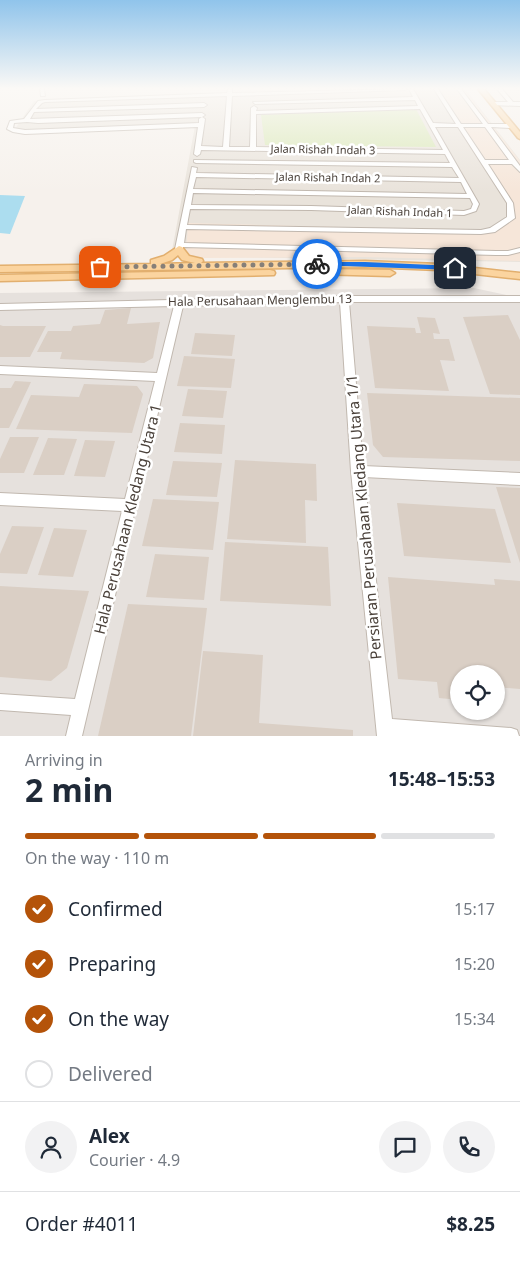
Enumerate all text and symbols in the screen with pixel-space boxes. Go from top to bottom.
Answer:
street label: Jalan Rishah Indah 3 [269,141,376,157]
street label: Jalan Rishah Indah 2 [274,169,381,185]
street label: Jalan Rishah Indah 1 [346,202,453,220]
courier [292,239,342,289]
pin [79,246,121,288]
pin [434,247,476,289]
icon: bike [303,250,331,278]
icon: bag [86,253,114,281]
icon: home [441,254,469,282]
street label: Hala Perusahaan Menglembu 13 [168,290,352,310]
street label: Persiaran Perusahaan Kledang Utara 1/1 [341,374,385,660]
street label: Hala Perusahaan Kledang Utara 1 [89,402,165,636]
map controls [450,665,505,720]
button: locate [450,665,505,720]
text: Arriving in [25,749,103,771]
text: 15:48–15:53 [388,766,495,792]
text: 2 min [25,768,113,811]
text: On the way · 110 m [25,847,169,869]
icon: check [25,895,53,923]
text: Confirmed [68,896,163,922]
text: 15:17 [454,898,495,920]
icon: check [25,950,53,978]
text: Preparing [68,951,156,977]
text: 15:20 [454,953,495,975]
icon: check [25,1005,53,1033]
text: On the way [68,1006,169,1032]
text: 15:34 [454,1008,495,1030]
text: Delivered [68,1061,153,1087]
button: person [25,1121,77,1173]
button: chat [379,1121,431,1173]
button: phone [443,1121,495,1173]
text: Alex [89,1123,130,1149]
text: Courier · 4.9 [89,1149,180,1171]
text: Order #4011 [25,1211,138,1237]
text: $8.25 [446,1211,495,1237]

